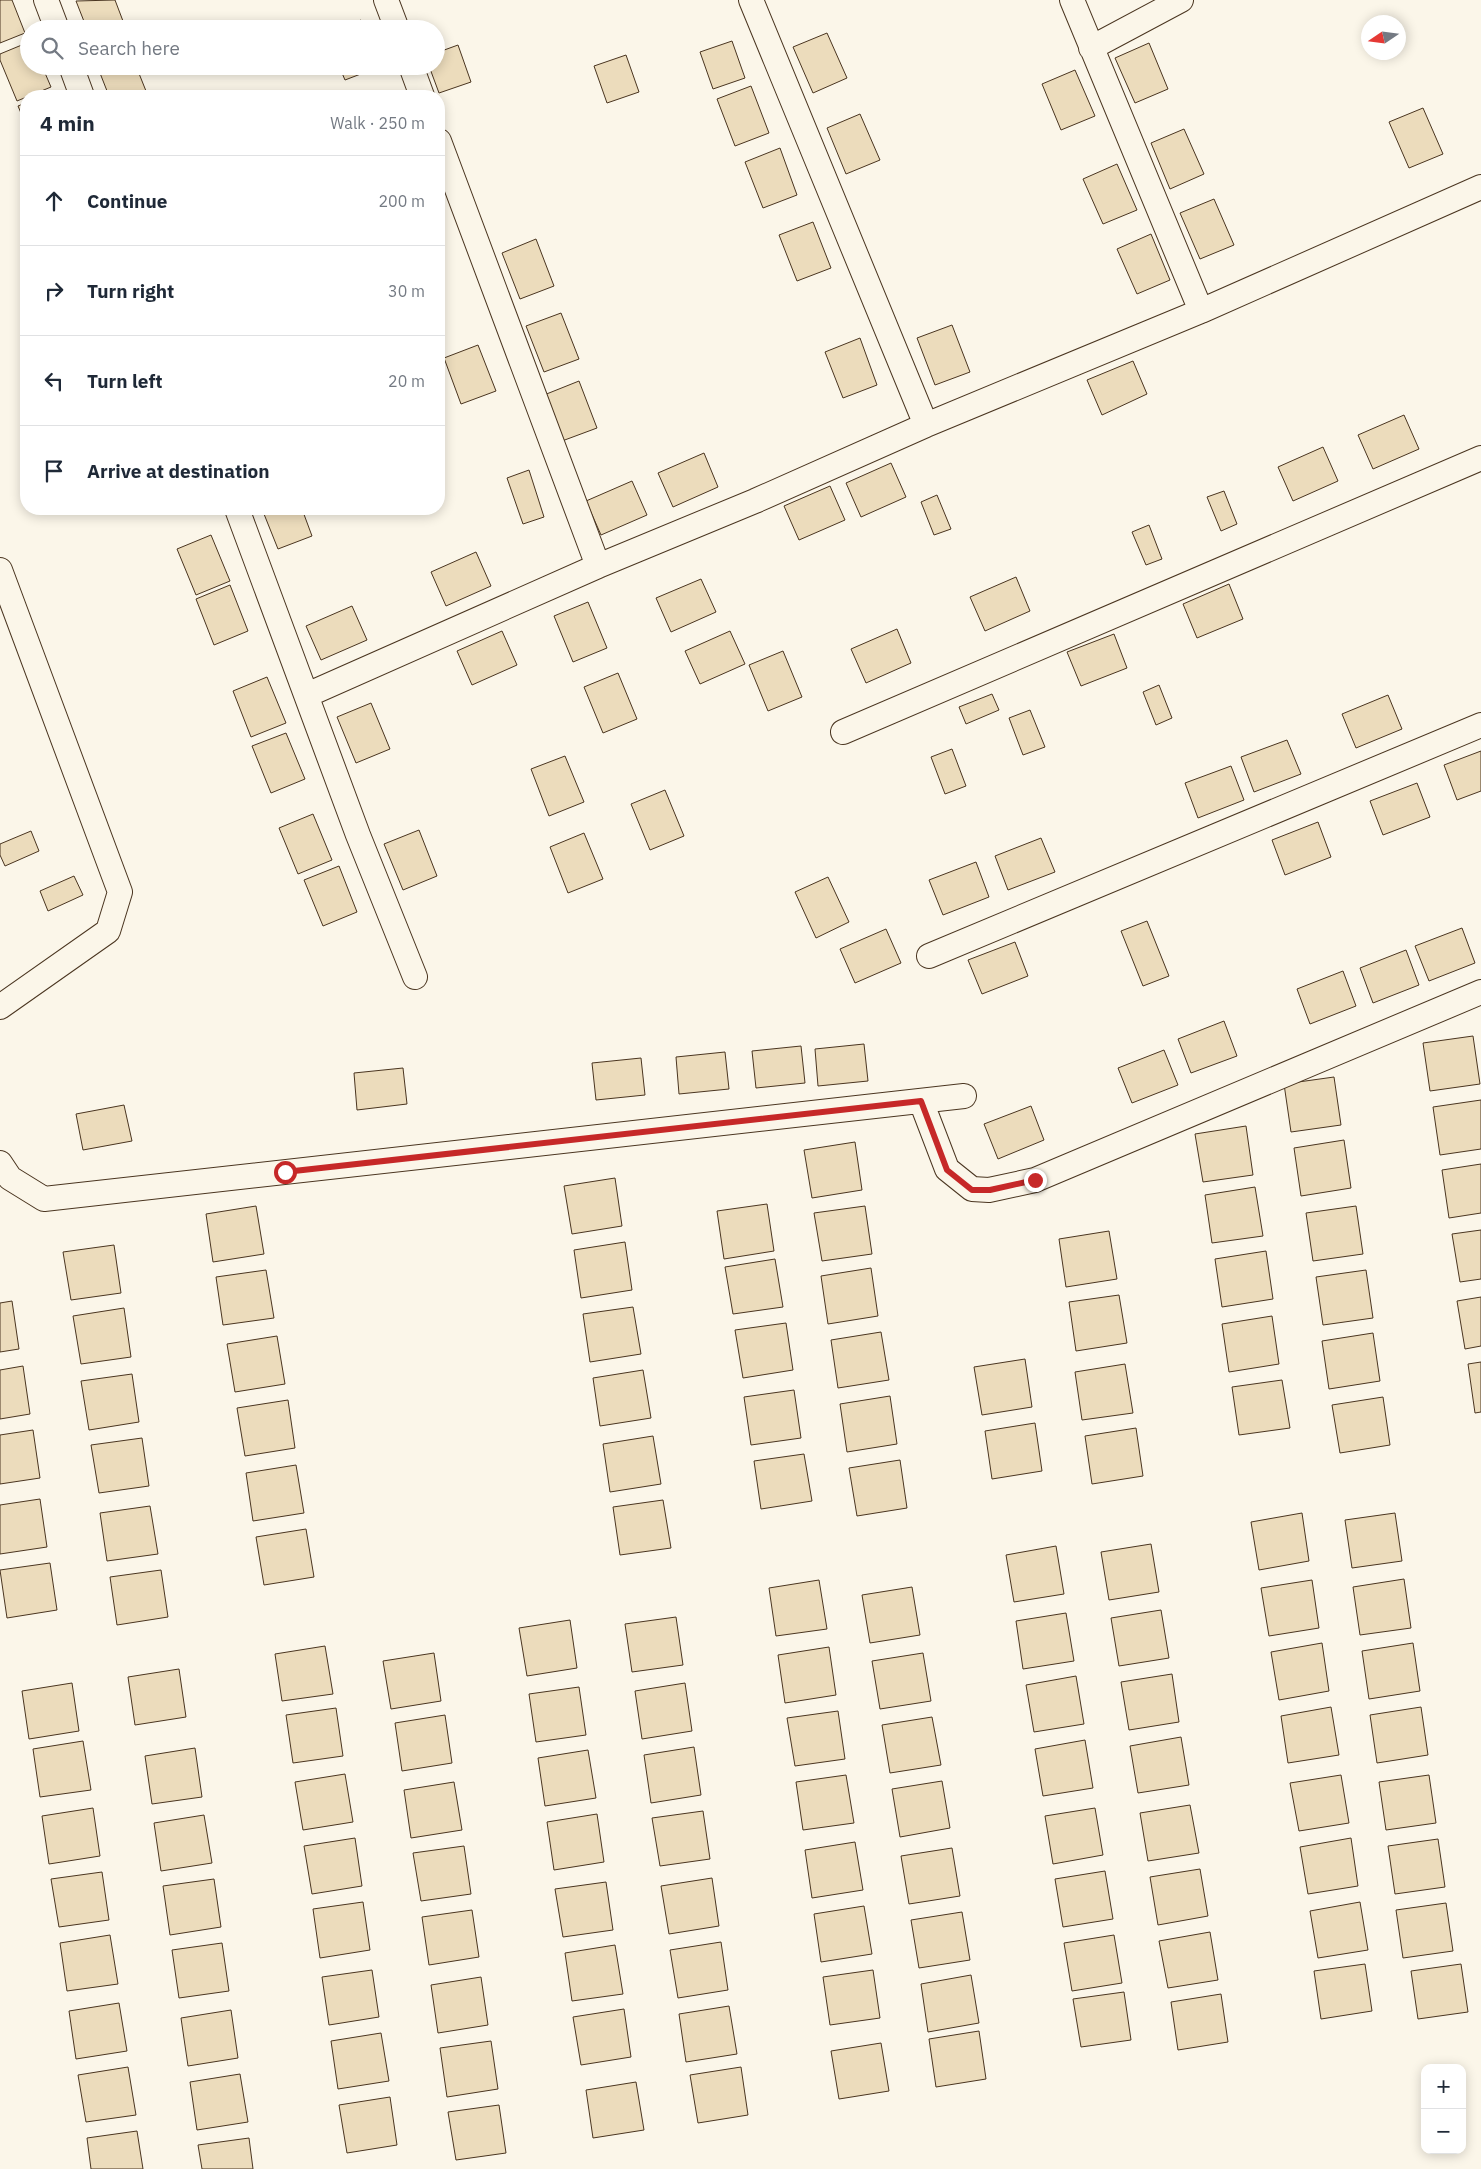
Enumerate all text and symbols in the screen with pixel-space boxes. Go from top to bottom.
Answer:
north arrow [1361,15,1406,60]
search box [20,20,445,75]
icon: search [38,34,66,62]
text: Search here [78,36,180,60]
text: 4 min [40,109,95,137]
text: Walk · 250 m [330,113,425,133]
icon: ahead [40,187,68,215]
text: Continue [87,189,167,213]
text: 200 m [378,191,425,211]
icon: right [40,277,68,305]
text: Turn right [87,279,174,303]
text: 30 m [388,281,425,301]
icon: left [40,367,68,395]
text: Turn left [87,369,163,393]
text: 20 m [388,371,425,391]
icon: arrive [40,457,68,485]
text: Arrive at destination [87,459,270,483]
route start [274,1161,297,1184]
route end [1024,1169,1047,1192]
map controls [1421,2064,1466,2154]
button: + [1421,2064,1466,2109]
button: − [1421,2109,1466,2154]

